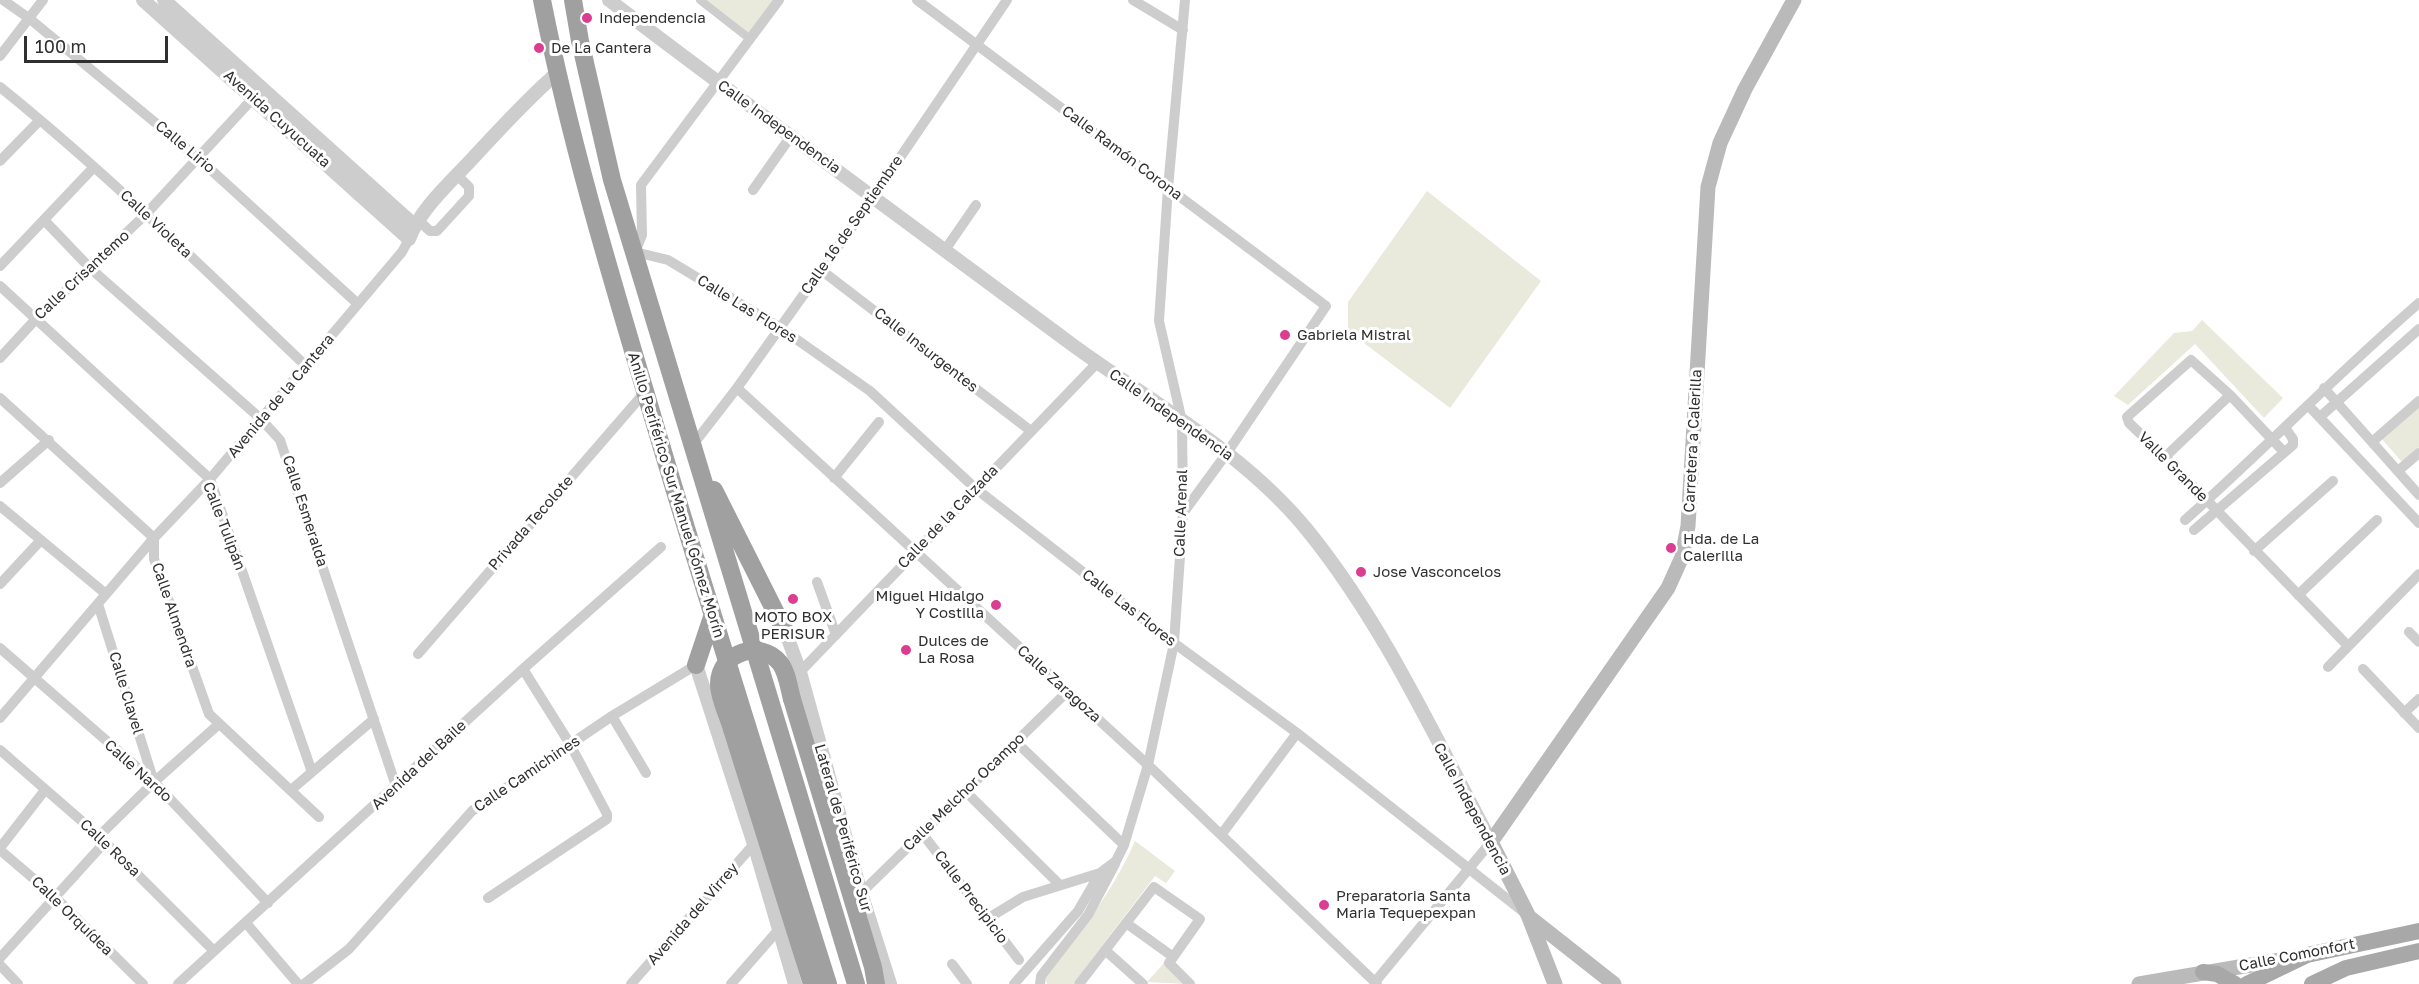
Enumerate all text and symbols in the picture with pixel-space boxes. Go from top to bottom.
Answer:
place label: Independencia [599,9,706,27]
marker: Independencia [580,11,594,25]
scale bar [27,24,171,62]
text: 100 m [35,35,86,57]
place label: De La Cantera [551,39,651,57]
marker: De La Cantera [532,41,546,55]
street label: Avenida Cuyucuata [220,66,334,172]
street label: Calle Independencia [714,76,844,178]
street label: Calle Ramón Corona [1058,102,1186,204]
street label: Calle Lirio [152,117,218,177]
street label: Calle 16 de Septiembre [797,152,907,298]
street label: Calle Violeta [116,186,196,262]
street label: Calle Crisantemo [31,226,133,324]
street label: Calle Las Flores [694,271,800,347]
street label: Calle Insurgentes [870,304,982,396]
place label: Gabriela Mistral [1297,326,1411,344]
marker: Gabriela Mistral [1278,328,1292,342]
street label: Avenida de la Cantera [224,330,338,462]
street label: Anillo Periférico Sur Manuel Gómez Morín [624,350,728,640]
street label: Calle Independencia [1105,365,1237,465]
street label: Carretera a Calerilla [1680,369,1706,513]
street label: Valle Grande [2134,428,2212,506]
street label: Calle Esmeralda [278,453,332,569]
street label: Calle de la Calzada [894,462,1002,572]
street label: Calle Arenal [1170,469,1192,557]
street label: Privada Tecolote [485,472,577,574]
street label: Calle Tulipán [199,479,249,573]
place label: Hda. de La Calerilla [1683,530,1759,565]
marker: Hda. de La Calerilla [1664,541,1678,555]
street label: Calle Almendra [148,560,200,670]
place label: Jose Vasconcelos [1373,563,1501,581]
marker: Jose Vasconcelos [1354,565,1368,579]
street label: Calle Las Flores [1078,566,1180,650]
place label: Miguel Hidalgo Y Costilla [876,587,984,622]
marker: MOTO BOX PERISUR [786,592,800,606]
marker: Miguel Hidalgo Y Costilla [989,598,1003,612]
place label: MOTO BOX PERISUR [754,608,832,643]
place label: Dulces de La Rosa [918,632,989,667]
street label: Calle Zaragoza [1013,642,1105,726]
marker: Dulces de La Rosa [899,643,913,657]
street label: Calle Clavel [105,650,147,736]
street label: Avenida del Baile [368,716,470,814]
street label: Calle Melchor Ocampo [899,729,1029,855]
street label: Calle Camichines [471,732,583,816]
street label: Calle Nardo [101,736,175,806]
street label: Calle Independencia [1429,740,1515,878]
street label: Lateral de Periférico Sur [810,742,876,914]
street label: Calle Rosa [76,815,144,881]
street label: Calle Precipicio [930,847,1012,947]
street label: Avenida del Virrey [644,859,742,969]
street label: Calle Orquídea [28,873,116,959]
place label: Preparatoria Santa Maria Tequepexpan [1336,887,1476,922]
marker: Preparatoria Santa Maria Tequepexpan [1317,898,1331,912]
street label: Calle Comonfort [2237,935,2357,975]

